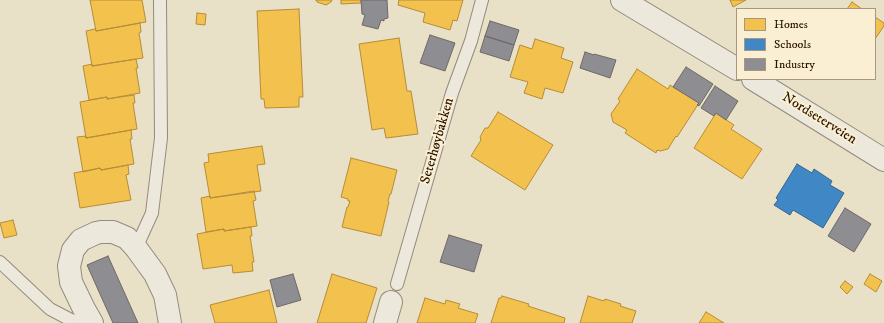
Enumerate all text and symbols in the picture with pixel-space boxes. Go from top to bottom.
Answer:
legend [736,8,876,80]
text: Homes [774,17,808,32]
text: Schools [774,37,811,52]
text: Industry [774,57,815,72]
street label: Nordseterveien [779,89,859,149]
street label: Seterhøybakken [418,96,458,186]

